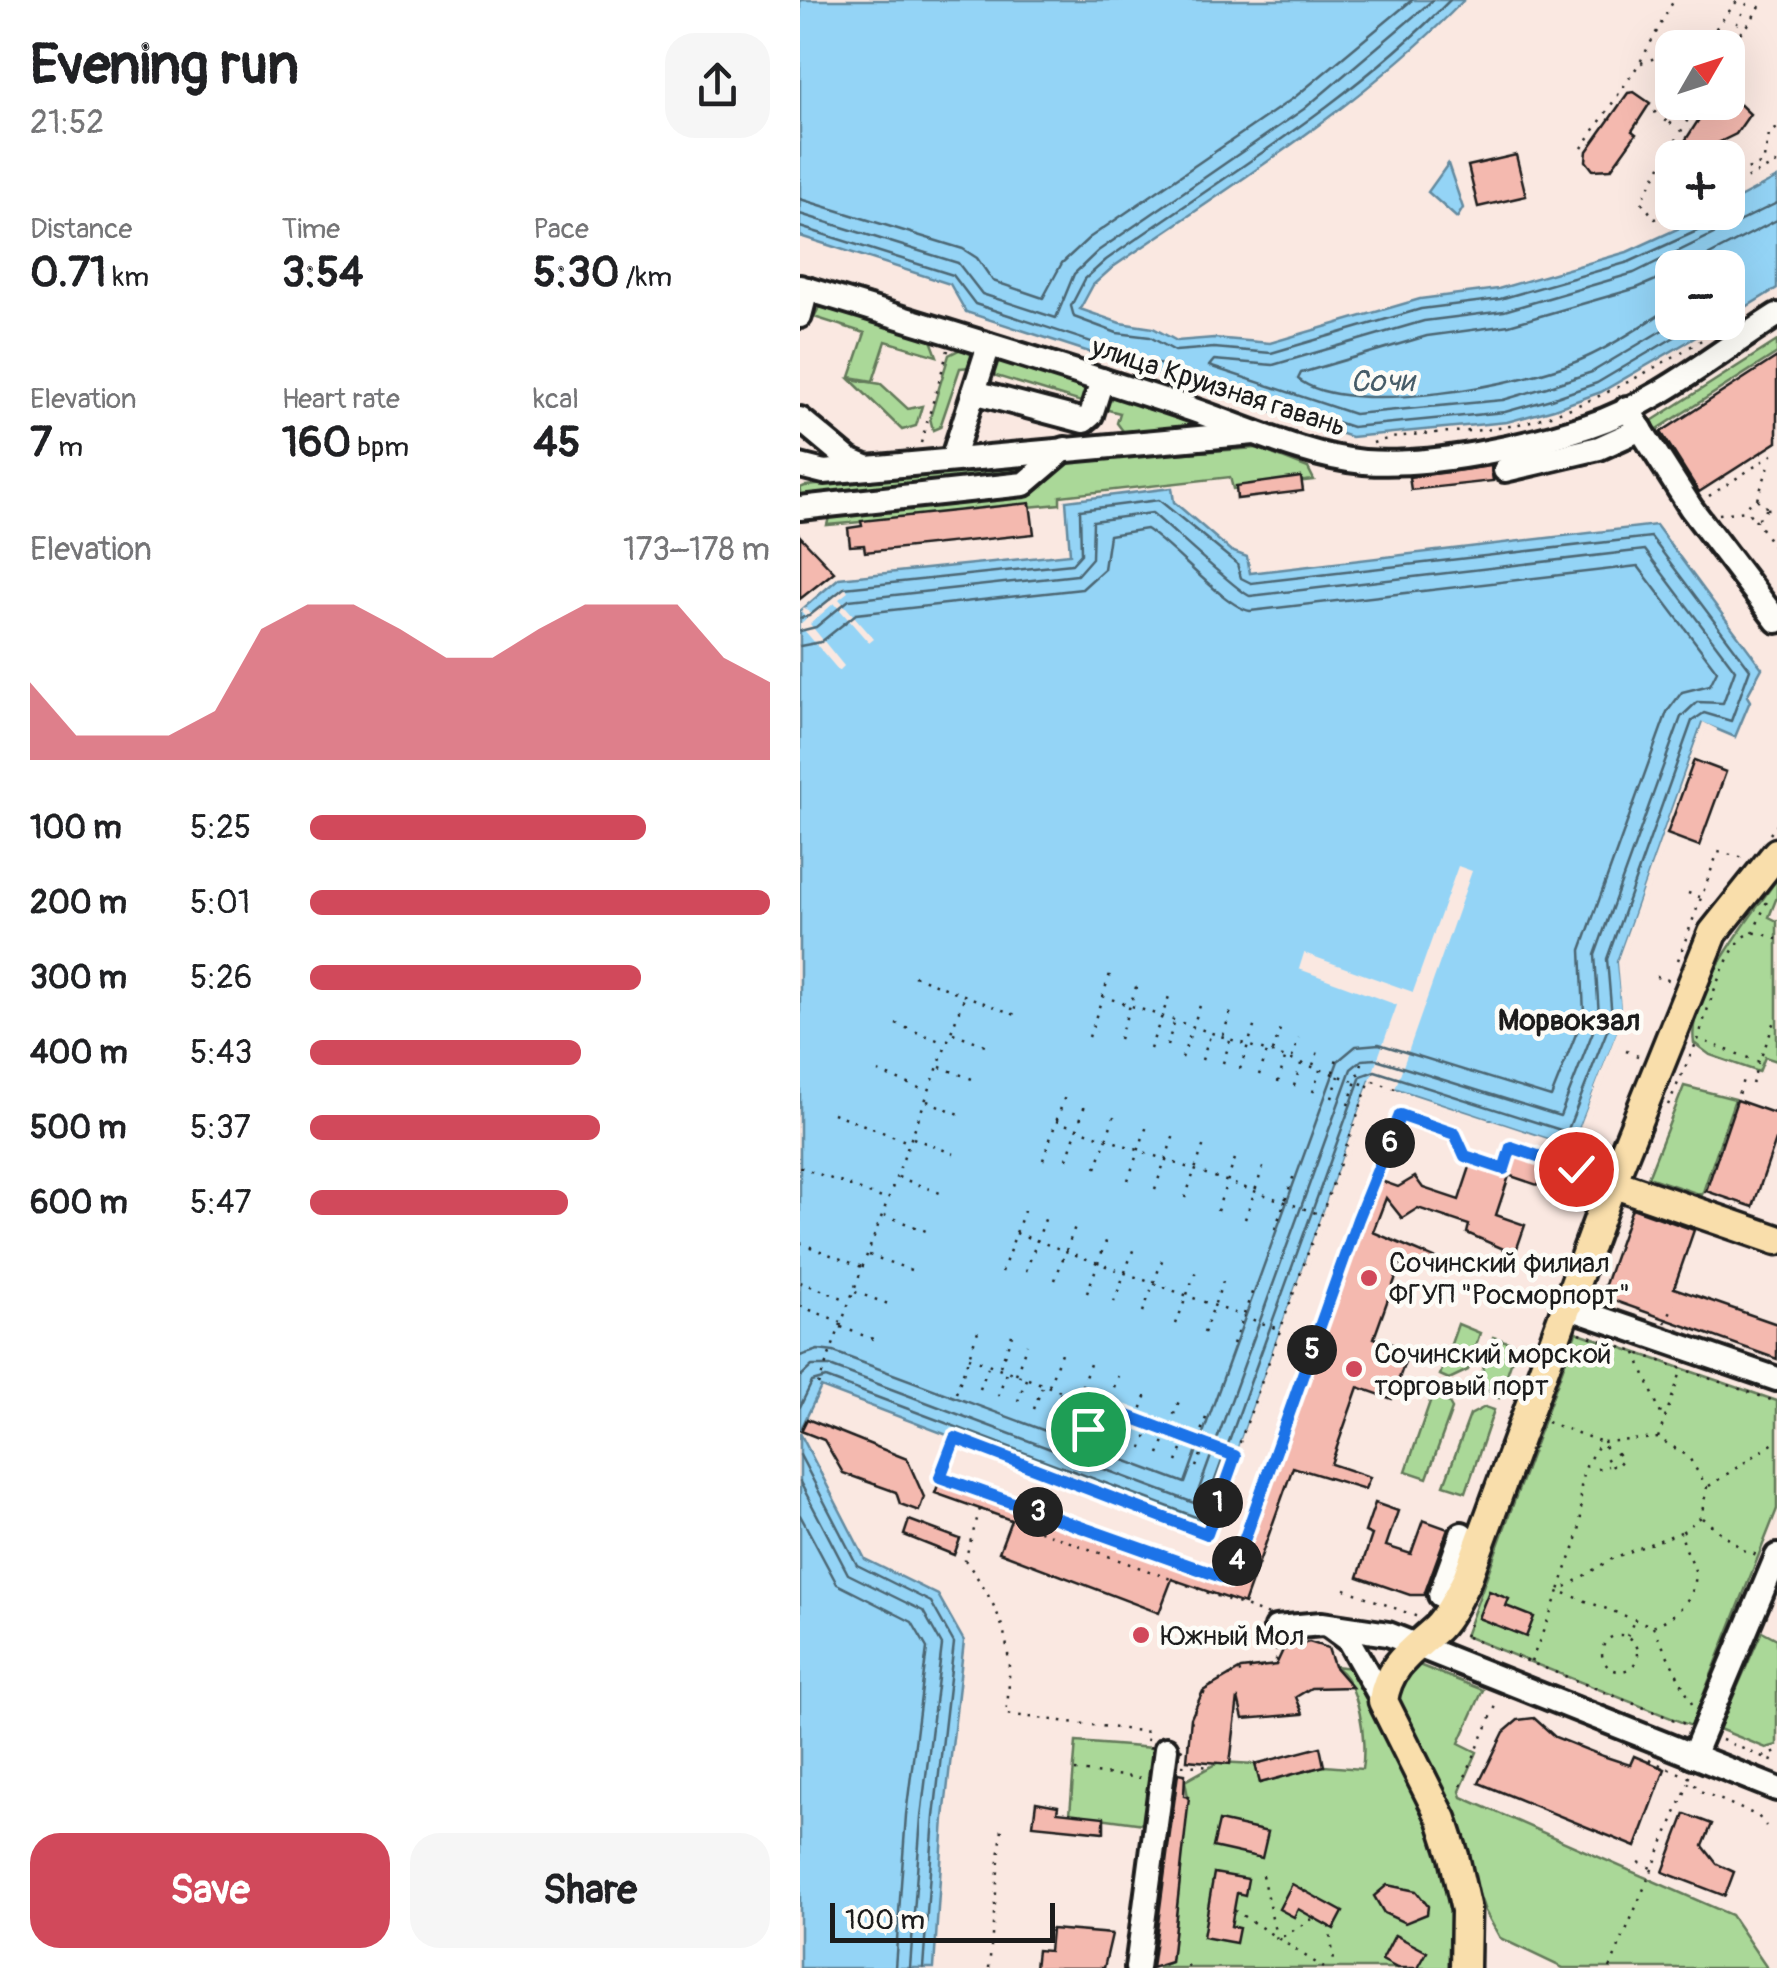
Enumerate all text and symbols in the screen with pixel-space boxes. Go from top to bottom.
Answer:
north arrow [1655,30,1745,120]
map controls [1655,30,1745,340]
text: Evening run [30,31,299,100]
button: share [665,33,770,138]
text: 21:52 [30,103,104,143]
button: + [1655,140,1745,230]
text: Distance [30,212,132,247]
text: Time [282,212,340,247]
text: Pace [533,212,589,247]
text: 0.71 [30,247,107,299]
text: 3:54 [282,247,363,299]
text: 5:30 [533,247,619,299]
button: − [1655,250,1745,340]
text: km [107,260,149,295]
text: /km [619,260,672,295]
street label: улица Круизная гавань [1086,329,1350,445]
water label: Сочи [1350,362,1418,401]
text: Elevation [30,382,137,417]
text: Heart rate [282,382,400,417]
text: kcal [533,382,579,417]
text: 7 [30,417,52,469]
text: 160 [282,417,351,469]
text: 45 [533,417,580,469]
text: m [52,430,83,465]
text: bpm [351,430,409,465]
text: Elevation [30,530,152,570]
text: 173–178 m [623,530,770,570]
text: 100 m [30,808,122,848]
text: 5:25 [190,808,251,848]
text: 200 m [30,883,127,923]
text: 5:01 [190,883,250,923]
text: 300 m [30,958,127,998]
text: 5:26 [190,958,252,998]
district label: Морвокзал [1498,1002,1640,1039]
text: 400 m [30,1033,128,1073]
text: 5:43 [190,1033,252,1073]
text: 500 m [30,1108,126,1148]
text: 5:37 [190,1108,251,1148]
pin: 6 [1365,1118,1415,1168]
text: 6 [1382,1125,1398,1160]
pin [1534,1127,1619,1212]
icon: check [1549,1142,1604,1197]
text: 600 m [30,1183,128,1223]
text: 5:47 [190,1183,251,1223]
place label: Сочинский филиал ФГУП "Росморпорт" [1389,1246,1630,1313]
marker: Сочинский филиал ФГУП "Росморпорт" [1358,1267,1380,1289]
pin: 5 [1287,1325,1337,1375]
text: 5 [1304,1332,1320,1367]
place label: Сочинский морской торговый порт [1374,1337,1611,1404]
marker: Сочинский морской торговый порт [1343,1358,1365,1380]
pin [1046,1387,1131,1472]
icon: arrive [1061,1402,1116,1457]
pin: 1 [1193,1478,1243,1528]
text: 1 [1213,1485,1223,1520]
pin: 3 [1013,1487,1063,1537]
text: 3 [1030,1494,1046,1529]
pin: 4 [1212,1536,1262,1586]
text: 4 [1229,1543,1245,1578]
place label: Южный Мол [1161,1619,1304,1654]
marker: Южный Мол [1130,1624,1152,1646]
button: Save [30,1833,390,1948]
button: Share [410,1833,770,1948]
scale bar [830,1898,1055,1942]
text: 100 m [845,1903,925,1938]

